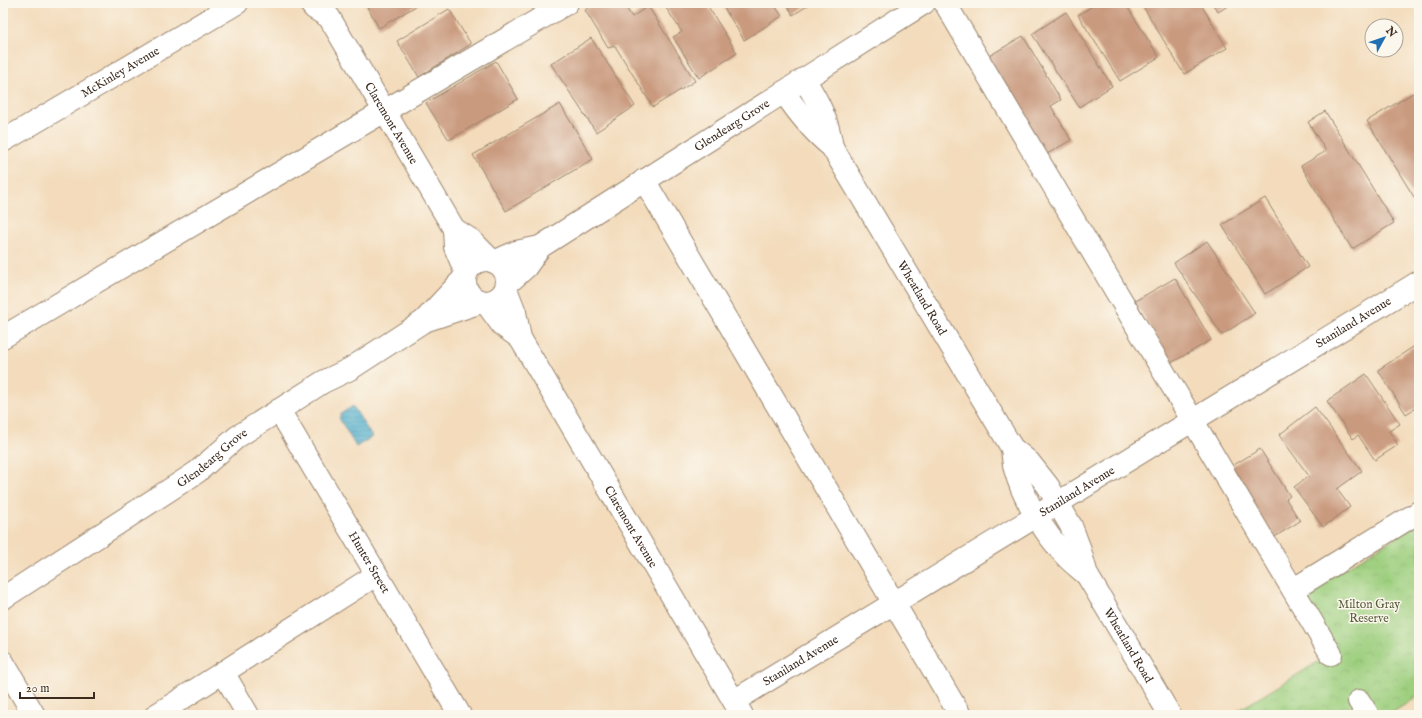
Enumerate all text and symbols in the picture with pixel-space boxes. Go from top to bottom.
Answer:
north arrow [1364,18,1404,58]
text: N [1382,23,1400,41]
street label: McKinley Avenue [78,43,163,101]
street label: Claremont Avenue [361,80,421,167]
street label: Glendearg Grove [692,96,773,155]
street label: Wheatland Road [894,258,950,339]
street label: Staniland Avenue [1313,294,1394,351]
street label: Glendearg Grove [174,425,251,491]
street label: Staniland Avenue [1037,463,1118,520]
street label: Claremont Avenue [601,483,661,571]
street label: Hunter Street [345,529,393,596]
park label: Milton Gray Reserve [1338,597,1400,626]
street label: Wheatland Road [1100,605,1156,686]
street label: Staniland Avenue [760,632,842,689]
scale bar [20,674,94,700]
text: 20 m [26,681,49,696]

